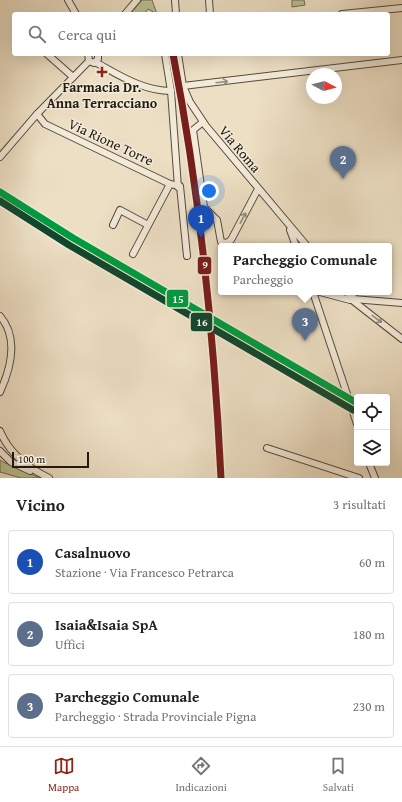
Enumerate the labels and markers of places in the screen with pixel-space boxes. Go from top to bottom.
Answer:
marker: Farmacia Dr. Anna Terracciano [97,67,107,77]
place label: Farmacia Dr. Anna Terracciano [47,77,158,113]
pin: 2 [330,146,356,179]
pin: 1 [188,205,214,238]
pin: 3 [292,308,318,341]

